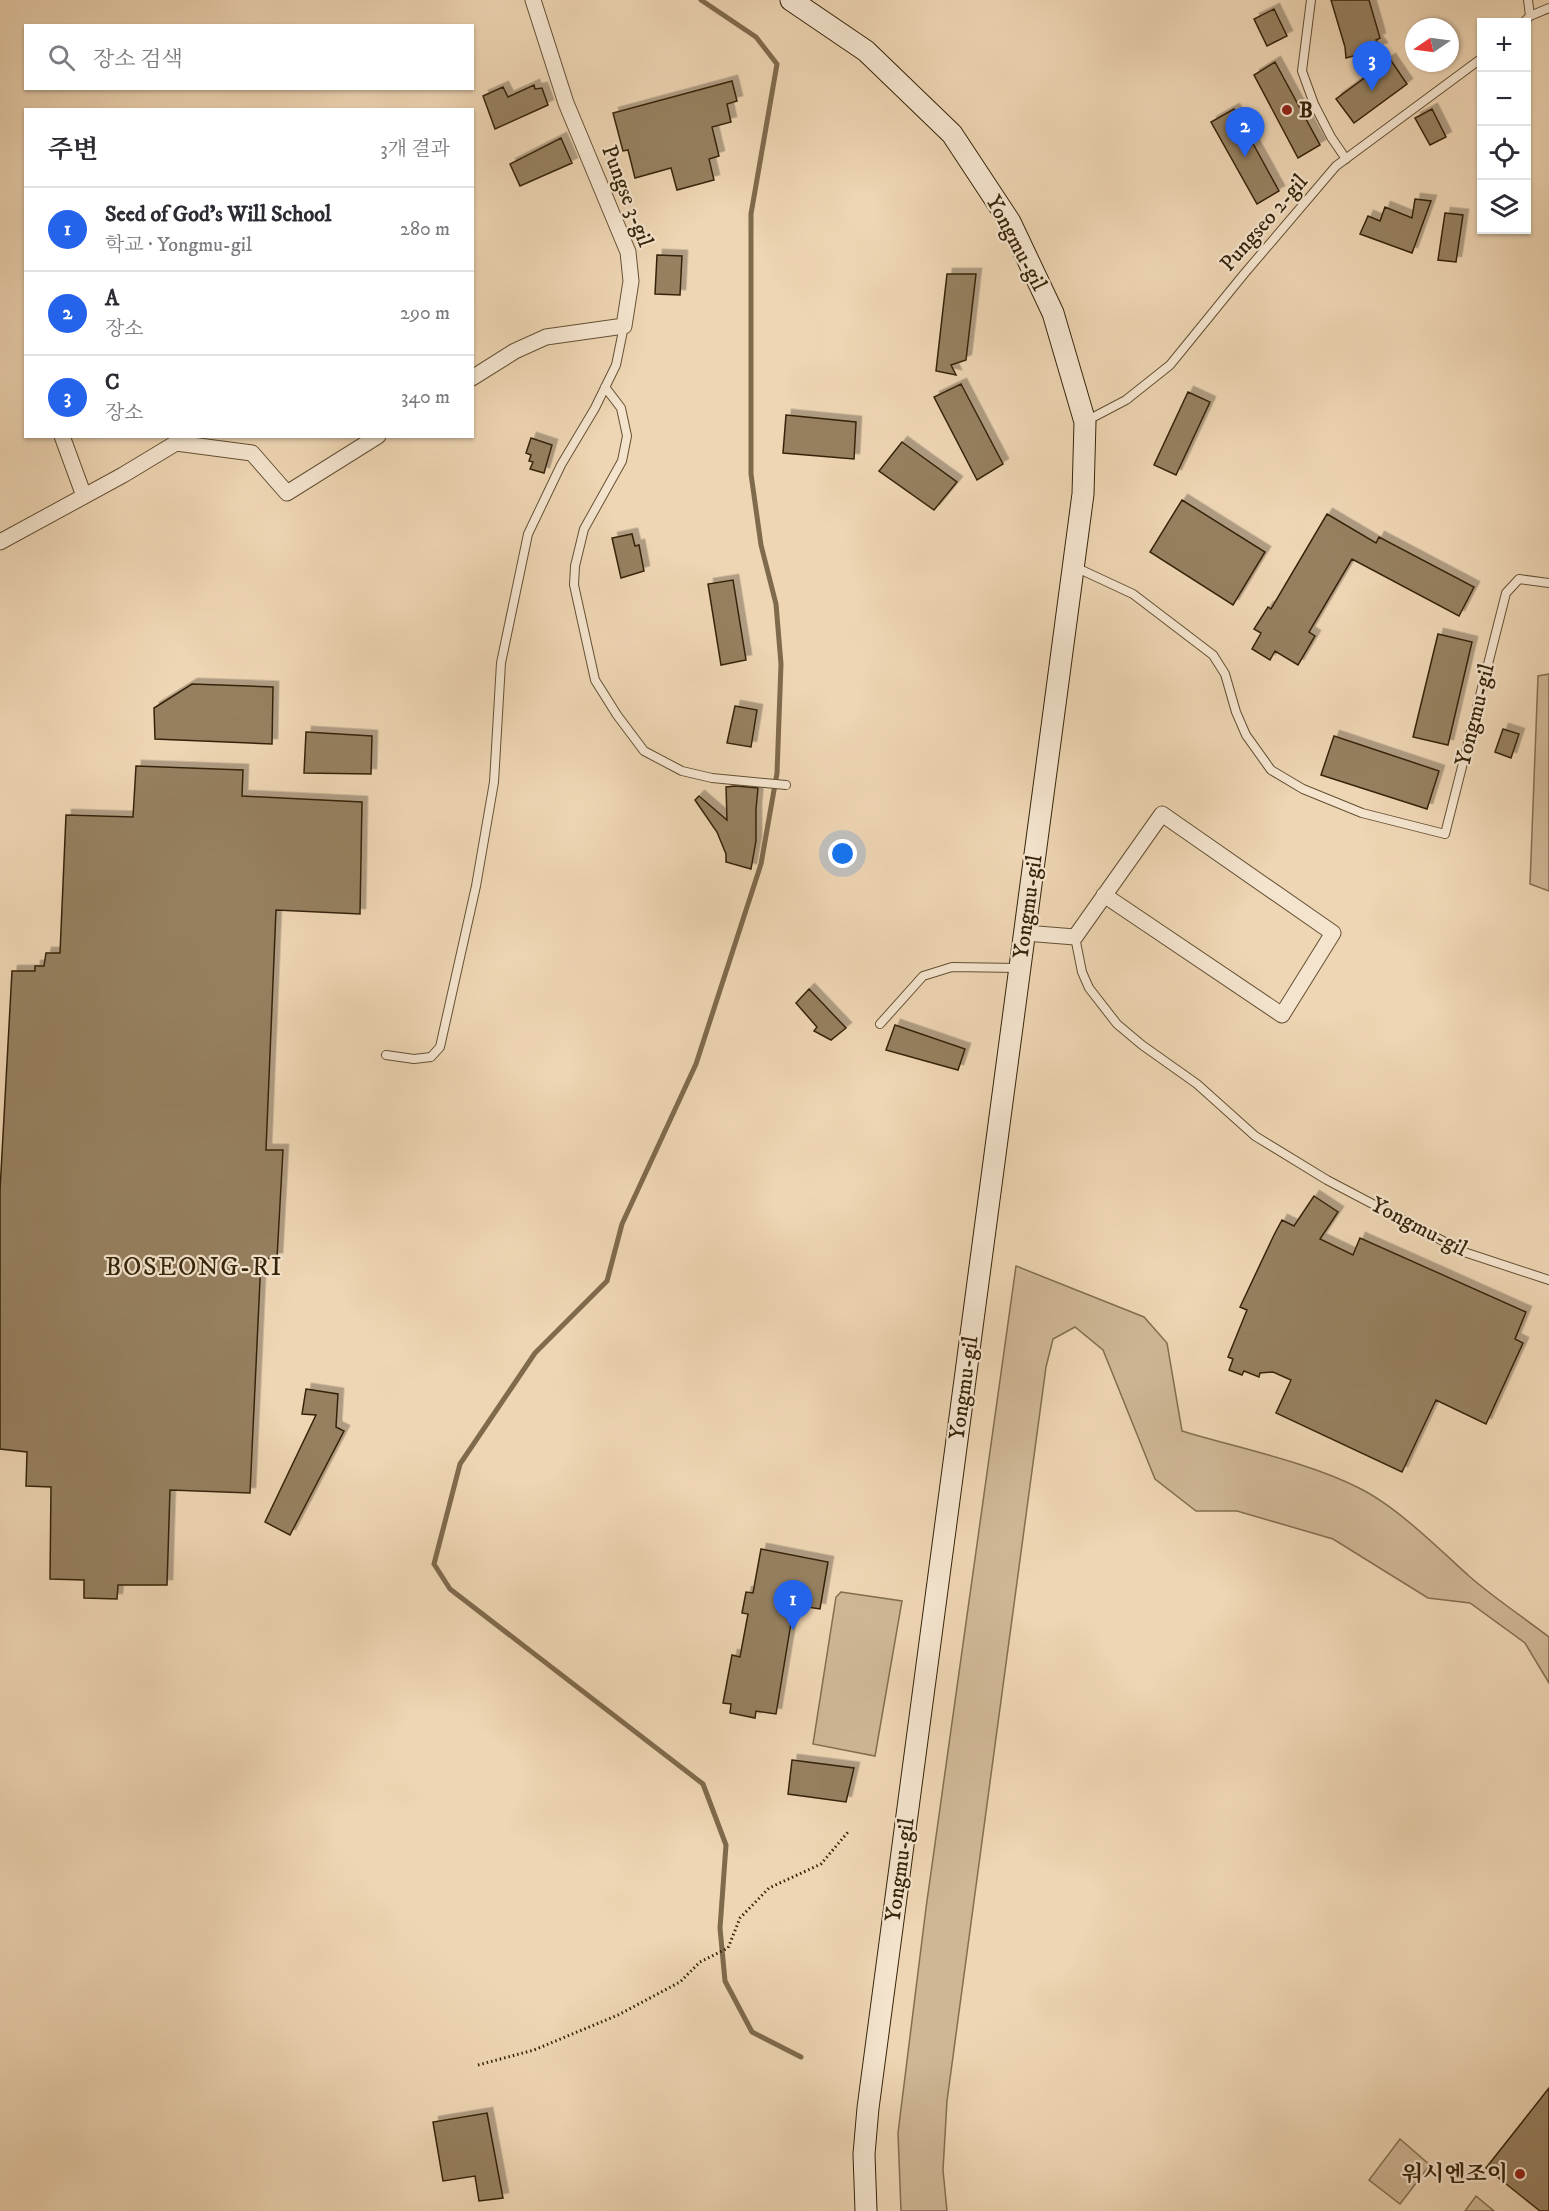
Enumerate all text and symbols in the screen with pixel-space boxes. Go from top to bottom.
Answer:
north arrow [1405,18,1459,72]
map controls [1477,18,1531,234]
button: + [1477,18,1531,72]
search box [24,24,474,90]
icon: search [45,41,78,74]
pin: 3 [1352,42,1392,91]
text: 장소 검색 [93,46,183,73]
button: − [1477,72,1531,126]
place label: B [1299,97,1313,124]
marker: B [1280,103,1294,117]
pin: 2 [1226,108,1264,157]
button: locate [1477,126,1531,180]
text: 주변 [48,134,98,167]
text: 3개 결과 [380,137,450,162]
street label: Pungse 3-gil [595,141,659,251]
street label: Pungseo 2-gil [1214,168,1314,277]
button: layers [1477,180,1531,234]
street label: Yongmu-gil [980,191,1053,296]
text: Seed of God's Will School [105,201,331,228]
text: 1 [64,217,71,242]
text: 280 m [400,217,450,242]
text: 학교 · Yongmu-gil [105,233,252,258]
text: A [105,285,119,312]
text: 2 [63,301,72,326]
text: 290 m [400,301,450,326]
text: 장소 [105,317,144,342]
text: C [105,369,120,396]
text: 3 [64,385,71,410]
text: 340 m [401,385,450,410]
text: 장소 [105,401,144,426]
street label: Yongmu-gil [1449,661,1501,769]
your location [828,839,857,868]
street label: Yongmu-gil [1007,853,1049,961]
street label: Yongmu-gil [1366,1191,1472,1263]
district label: BOSEONG-RI [105,1251,283,1284]
street label: Yongmu-gil [943,1334,985,1442]
pin: 1 [774,1580,812,1630]
street label: Yongmu-gil [879,1816,921,1924]
place label: 워시엔조이 [1402,2161,1508,2188]
marker: 워시엔조이 [1513,2167,1527,2181]

